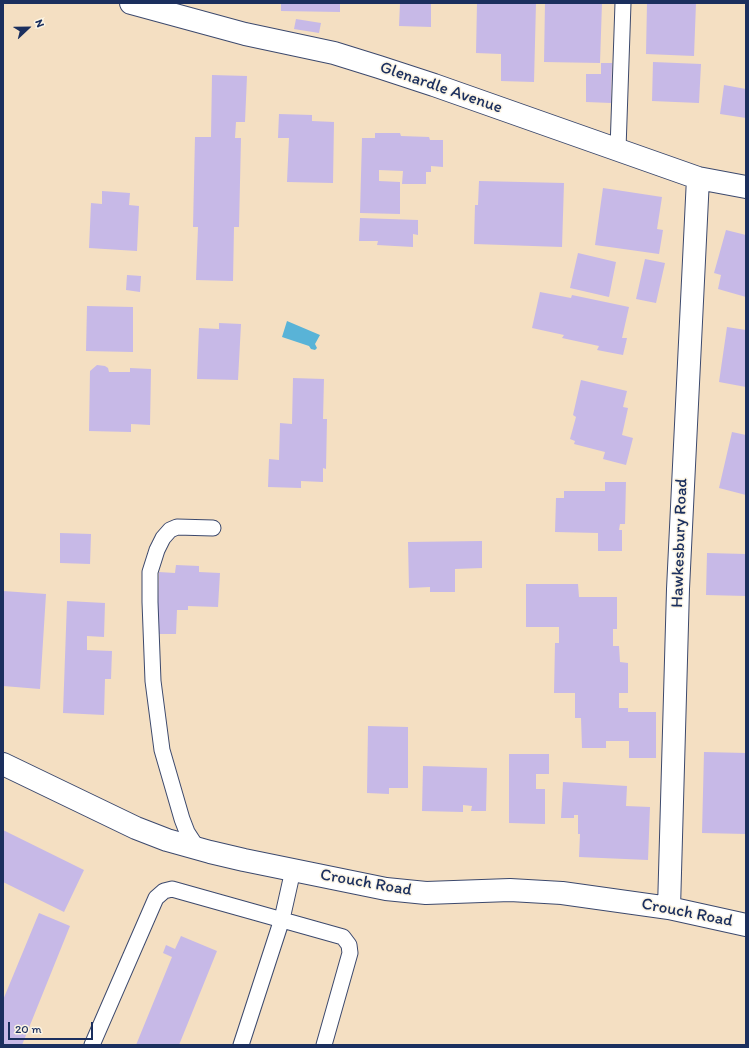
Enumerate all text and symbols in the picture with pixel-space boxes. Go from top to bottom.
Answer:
north arrow [8,8,48,48]
text: N [32,17,47,29]
street label: Glenardle Avenue [377,57,505,119]
street label: Hawkesbury Road [668,478,692,608]
street label: Crouch Road [319,865,413,901]
street label: Crouch Road [640,894,734,932]
scale bar [10,1014,95,1040]
text: 20 m [15,1022,42,1036]

